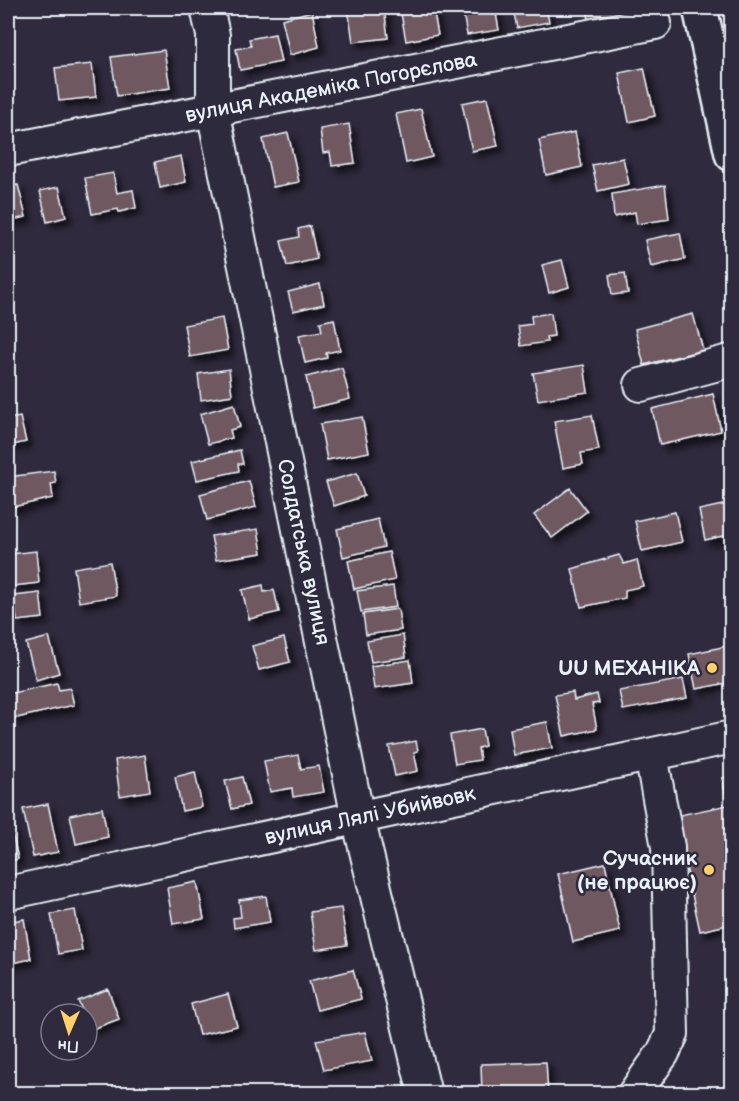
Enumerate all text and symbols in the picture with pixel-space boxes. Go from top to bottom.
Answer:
street label: вулиця Академіка Погорєлова [183,47,480,128]
street label: Солдатська вулиця [272,457,335,647]
place label: UU МЕХАНІКА [558,656,701,681]
marker: UU МЕХАНІКА [705,661,719,675]
street label: вулиця Лялі Убийвовк [262,781,478,850]
place label: Сучасник (не працює) [577,846,698,895]
marker: Сучасник (не працює) [702,863,716,877]
north arrow [39,1002,99,1062]
text: Пн [57,1035,79,1056]

